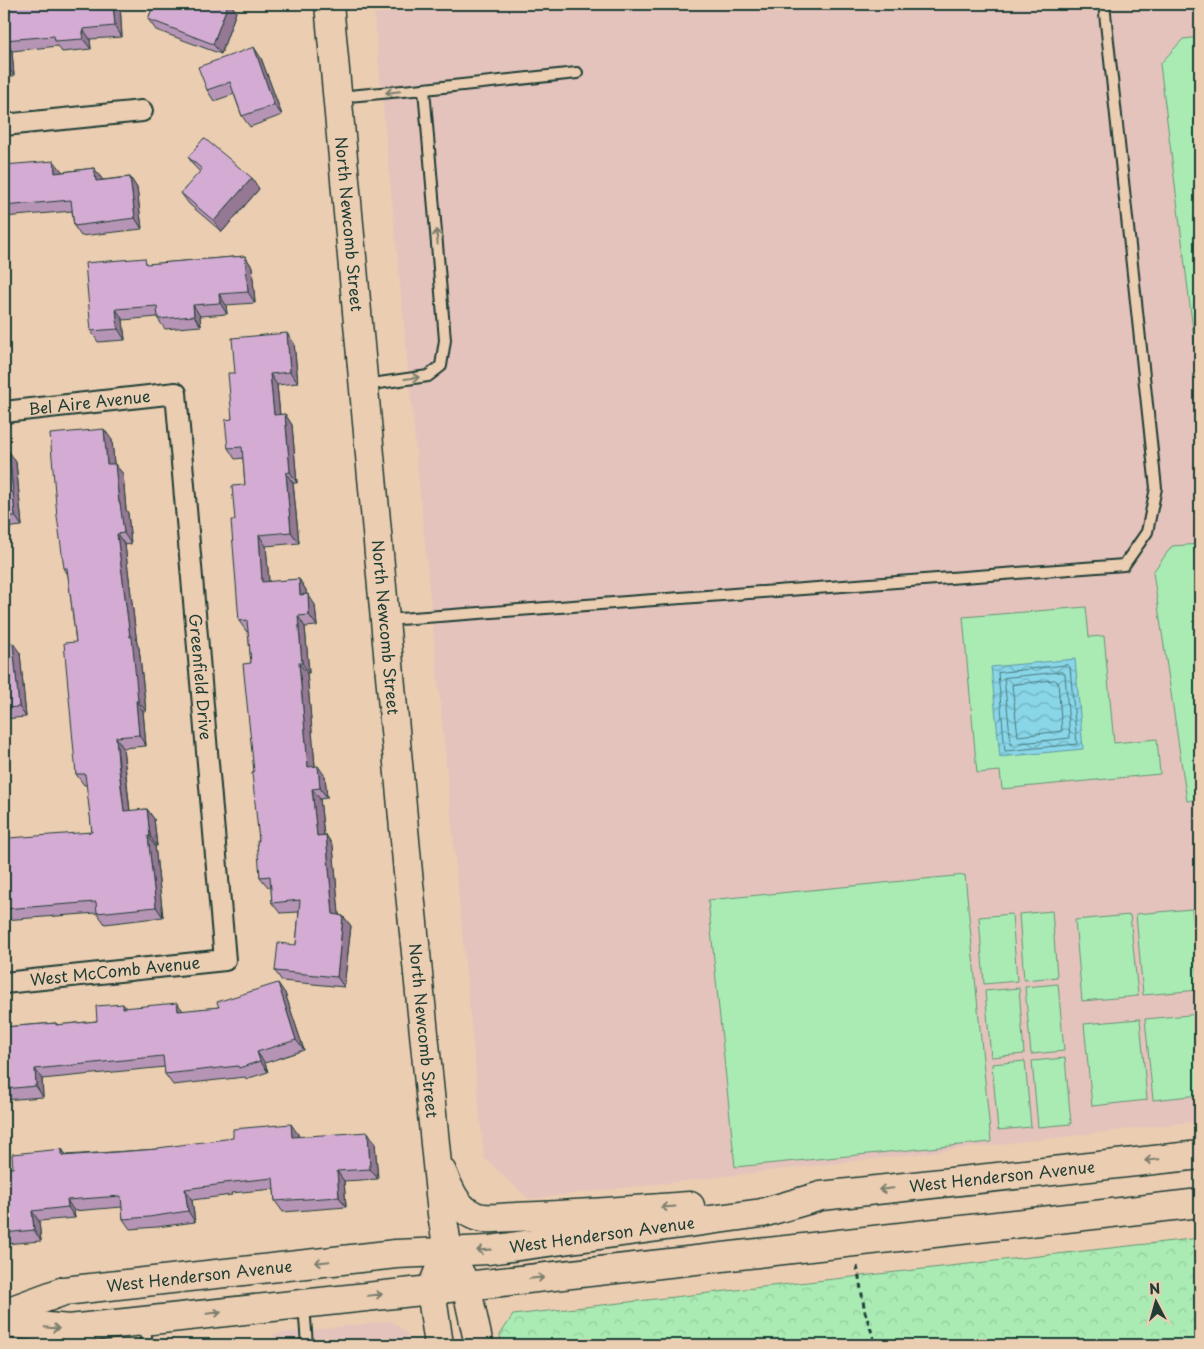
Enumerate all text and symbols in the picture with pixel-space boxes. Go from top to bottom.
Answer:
one-way arrow [385,87,401,97]
street label: North Newcomb Street [330,136,370,313]
one-way arrow [432,229,441,245]
one-way arrow [404,373,420,383]
street label: Bel Aire Avenue [27,383,152,420]
street label: North Newcomb Street [367,539,407,716]
street label: Greenfield Drive [184,613,219,741]
street label: North Newcomb Street [404,942,445,1119]
street label: West McComb Avenue [29,949,201,991]
street label: West Henderson Avenue [908,1153,1096,1197]
one-way arrow [1144,1155,1160,1165]
one-way arrow [878,1184,894,1194]
one-way arrow [660,1203,676,1212]
street label: West Henderson Avenue [508,1209,696,1258]
one-way arrow [476,1245,492,1254]
street label: West Henderson Avenue [105,1253,293,1297]
one-way arrow [314,1257,330,1267]
one-way arrow [528,1273,544,1283]
north arrow [1132,1276,1182,1326]
text: N [1148,1278,1161,1300]
one-way arrow [367,1290,383,1300]
one-way arrow [205,1308,221,1318]
one-way arrow [44,1323,60,1333]

